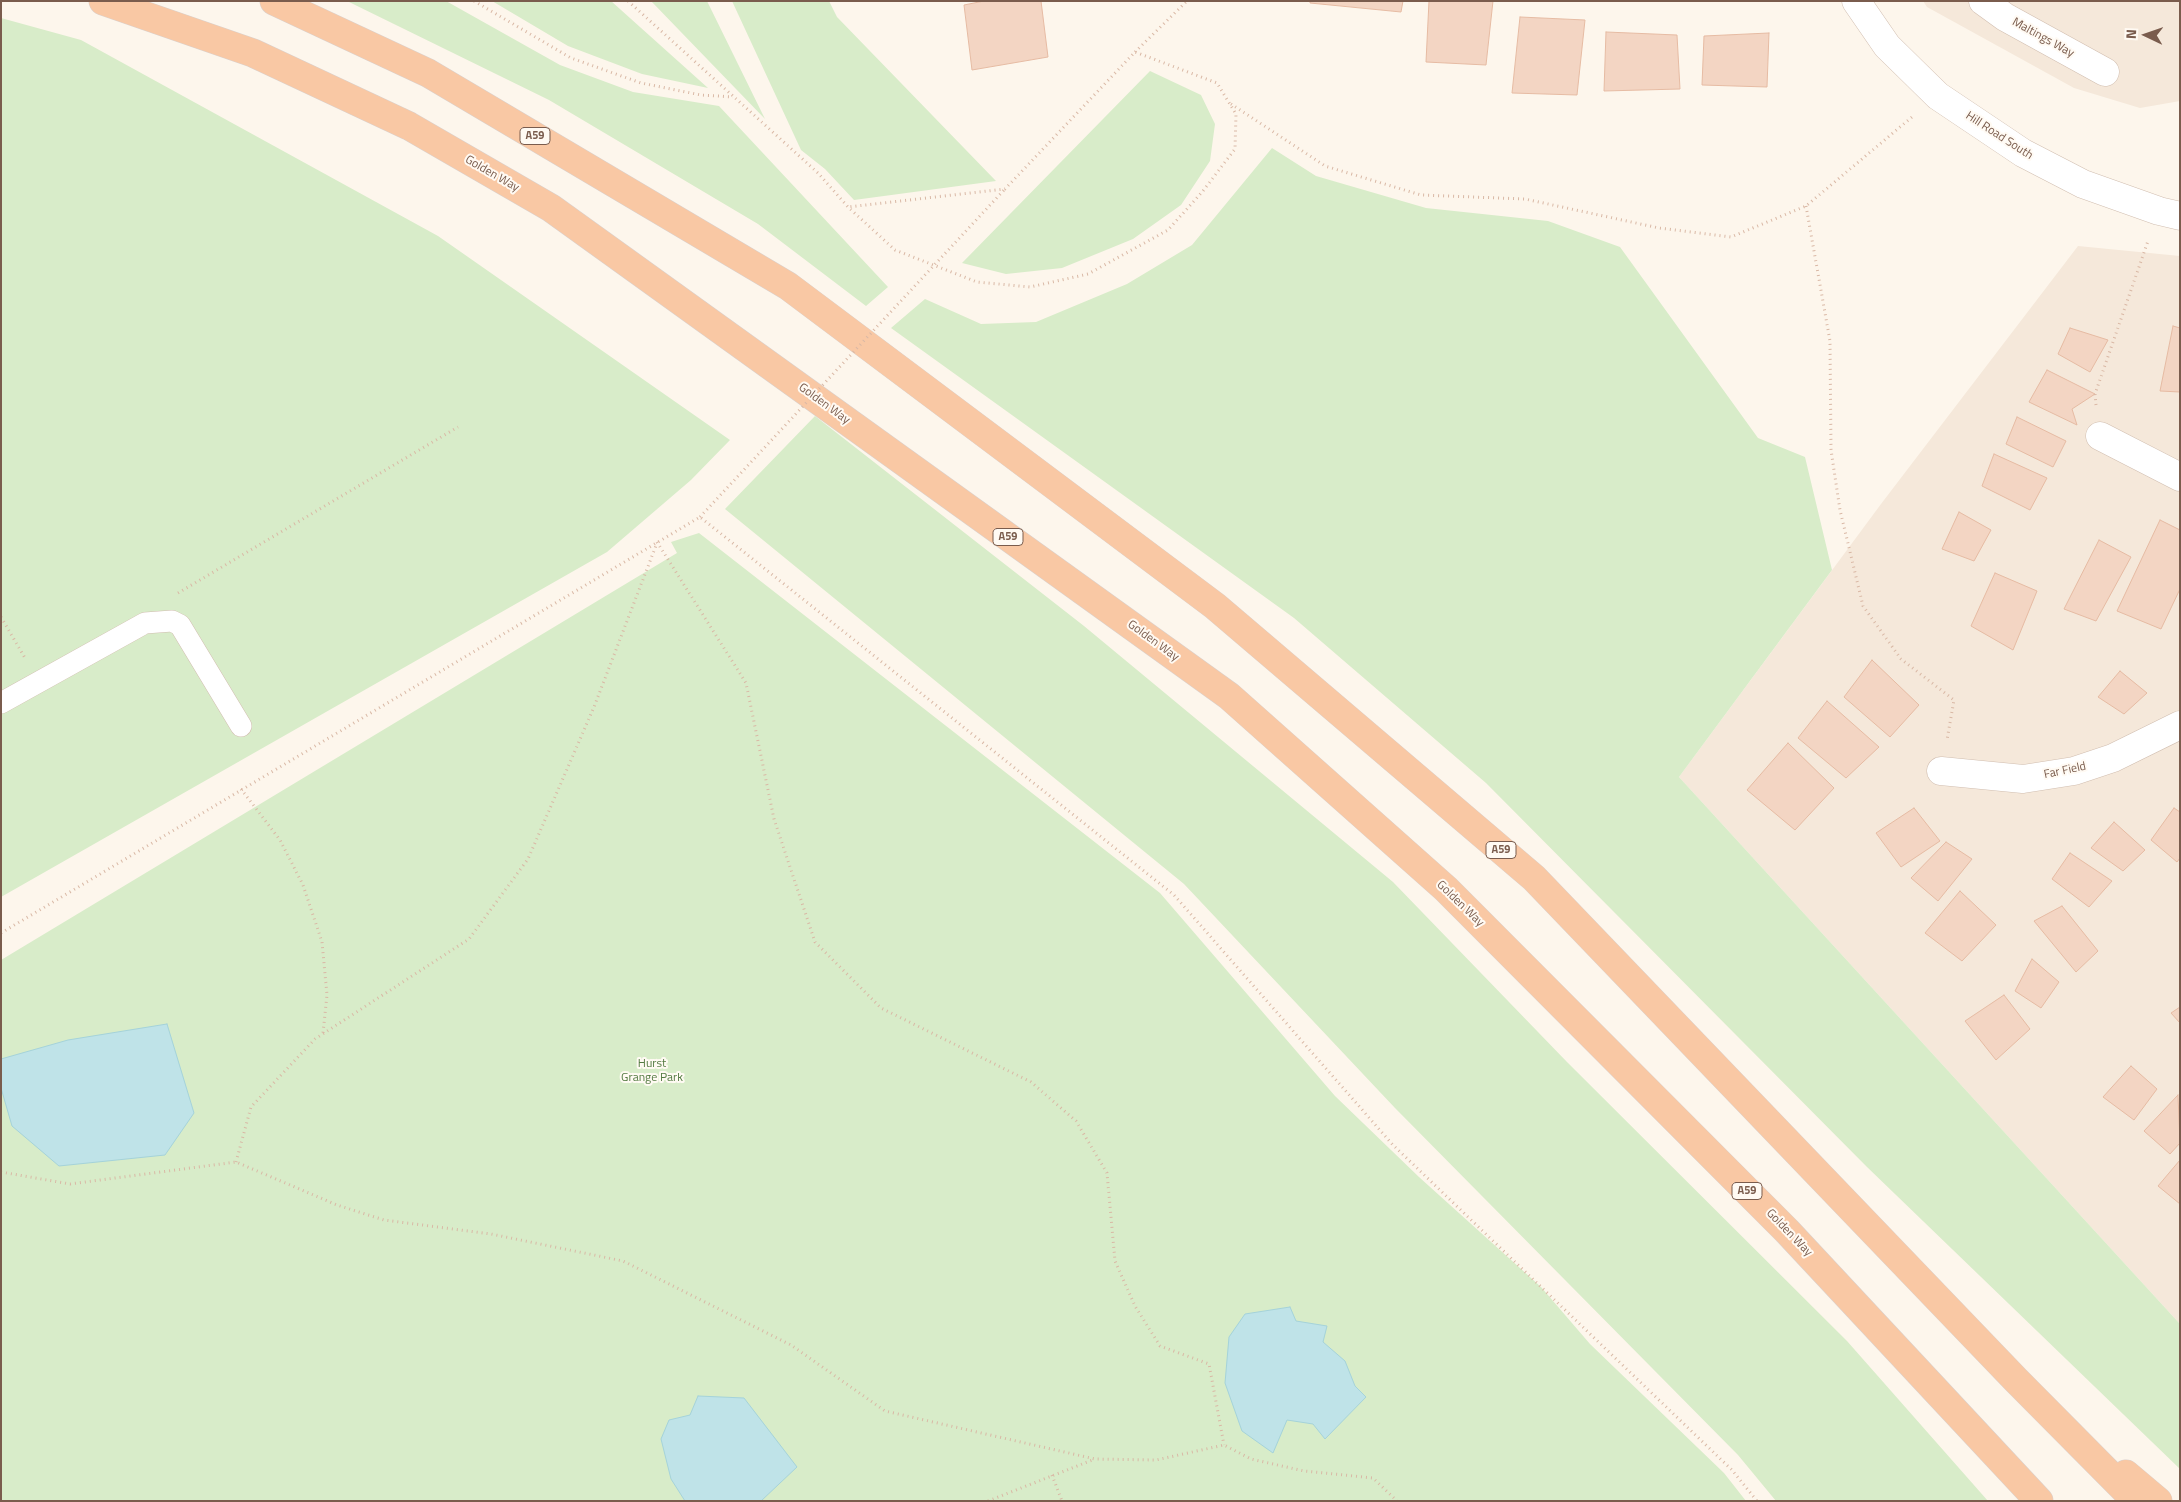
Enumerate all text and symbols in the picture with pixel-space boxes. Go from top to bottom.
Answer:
north arrow [2121,10,2171,60]
street label: Maltings Way [2009,15,2077,61]
text: N [2120,29,2141,40]
street label: Hill Road South [1963,109,2035,163]
road number: A59 [520,128,550,144]
street label: Golden Way [462,153,522,195]
street label: Golden Way [795,380,853,428]
road number: A59 [993,528,1023,546]
street label: Golden Way [1124,617,1182,665]
street label: Far Field [2043,760,2087,782]
road number: A59 [1486,842,1516,858]
street label: Golden Way [1433,878,1487,930]
park label: Hurst Grange Park [621,1057,683,1085]
road number: A59 [1732,1182,1762,1200]
street label: Golden Way [1763,1206,1815,1260]

